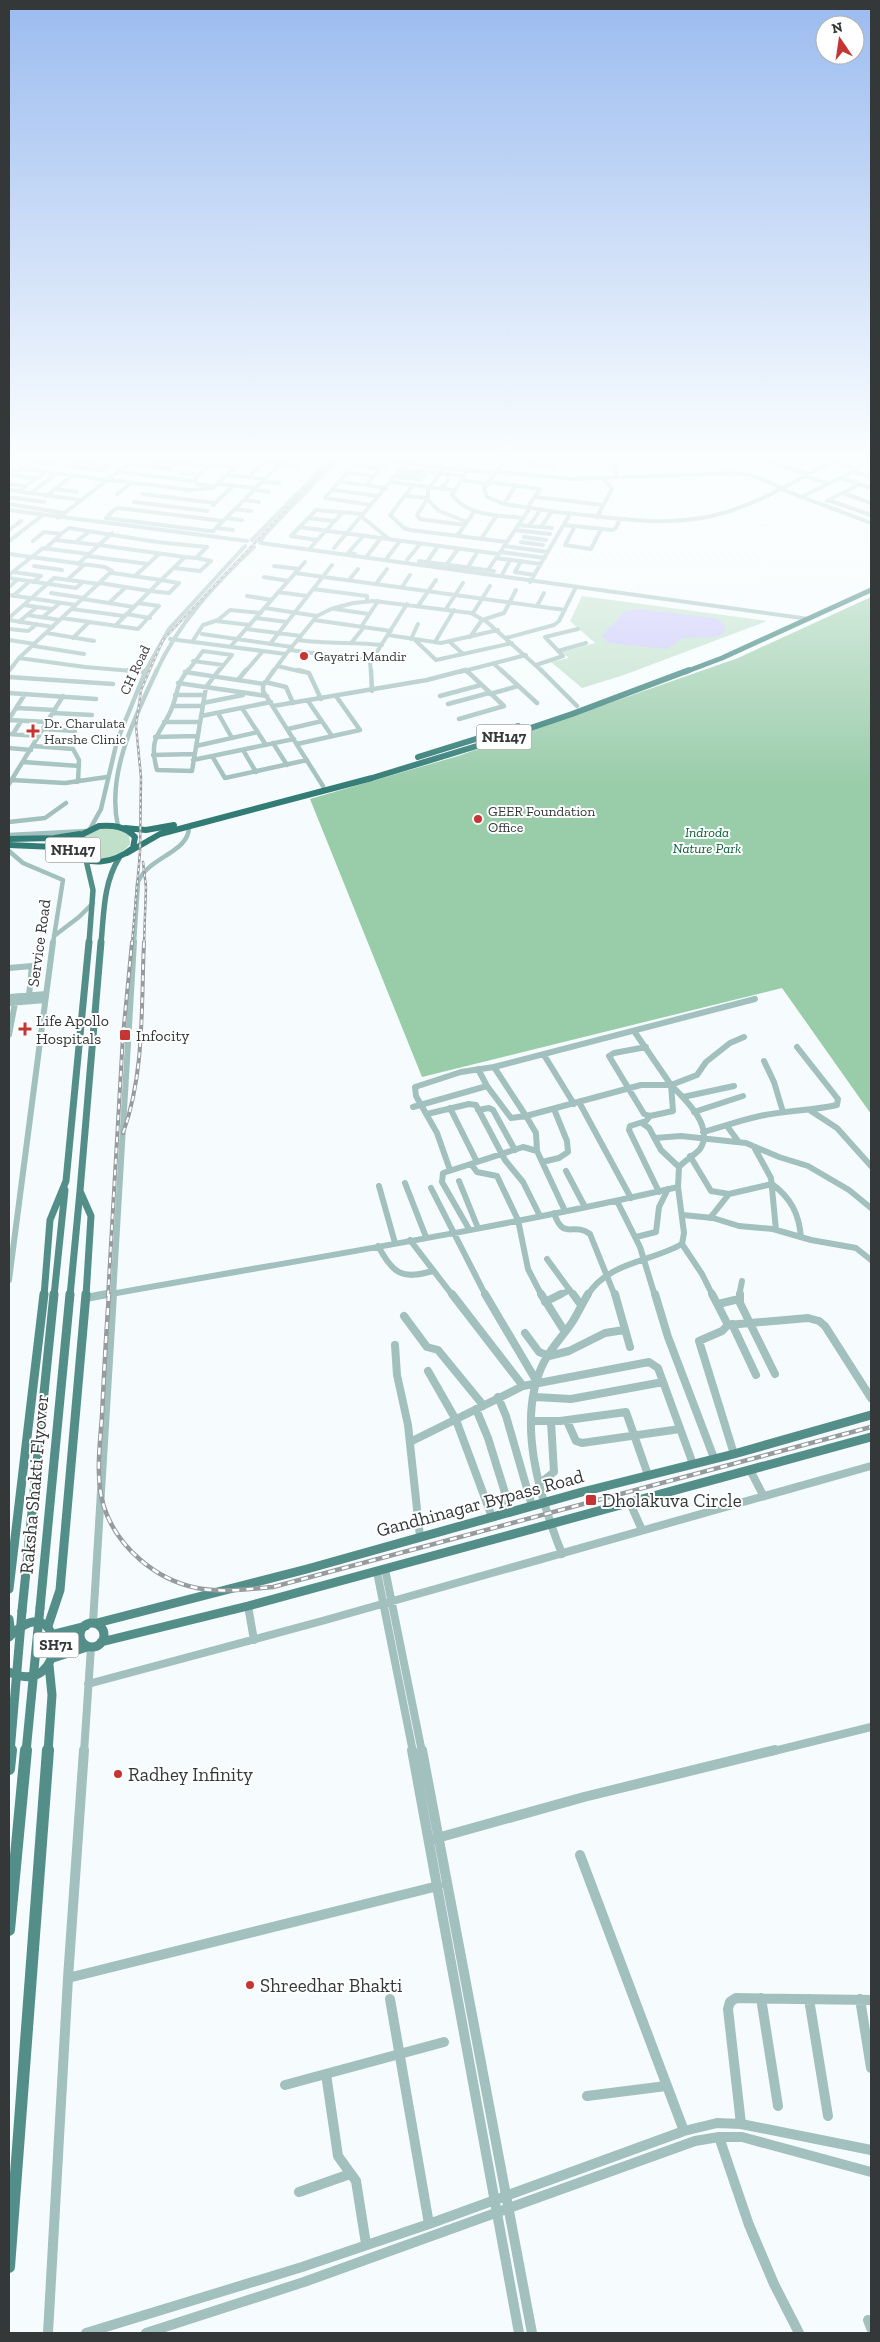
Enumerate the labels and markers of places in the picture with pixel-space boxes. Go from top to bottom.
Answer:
place label: Gayatri Mandir [314,648,407,665]
marker: Gayatri Mandir [298,650,310,662]
place label: Dr. Charulata Harshe Clinic [44,715,126,748]
marker: Dr. Charulata Harshe Clinic [26,724,40,738]
place label: GEER Foundation Office [488,803,595,836]
marker: GEER Foundation Office [472,813,484,825]
place label: Life Apollo Hospitals [36,1011,109,1048]
marker: Life Apollo Hospitals [18,1022,32,1036]
place label: Infocity [136,1026,190,1045]
marker: Infocity [118,1028,132,1042]
place label: Dholakuva Circle [602,1489,742,1512]
marker: Dholakuva Circle [584,1493,598,1507]
place label: Radhey Infinity [128,1763,253,1786]
marker: Radhey Infinity [112,1768,124,1780]
place label: Shreedhar Bhakti [260,1974,402,1997]
marker: Shreedhar Bhakti [244,1979,256,1991]

